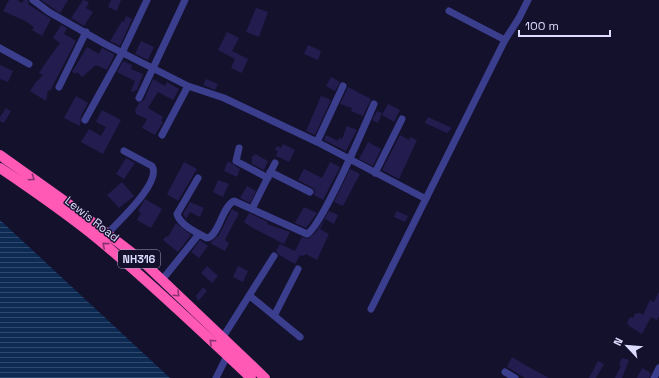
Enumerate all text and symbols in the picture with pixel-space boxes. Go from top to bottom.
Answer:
scale bar [519,12,610,38]
text: 100 m [525,18,559,34]
one-way arrow [28,173,35,181]
street label: Lewis Road [61,193,123,245]
one-way arrow [103,243,110,250]
road number: NH316 [118,250,160,268]
one-way arrow [172,289,180,297]
north arrow [607,326,647,366]
text: N [610,335,626,348]
one-way arrow [209,339,217,347]

